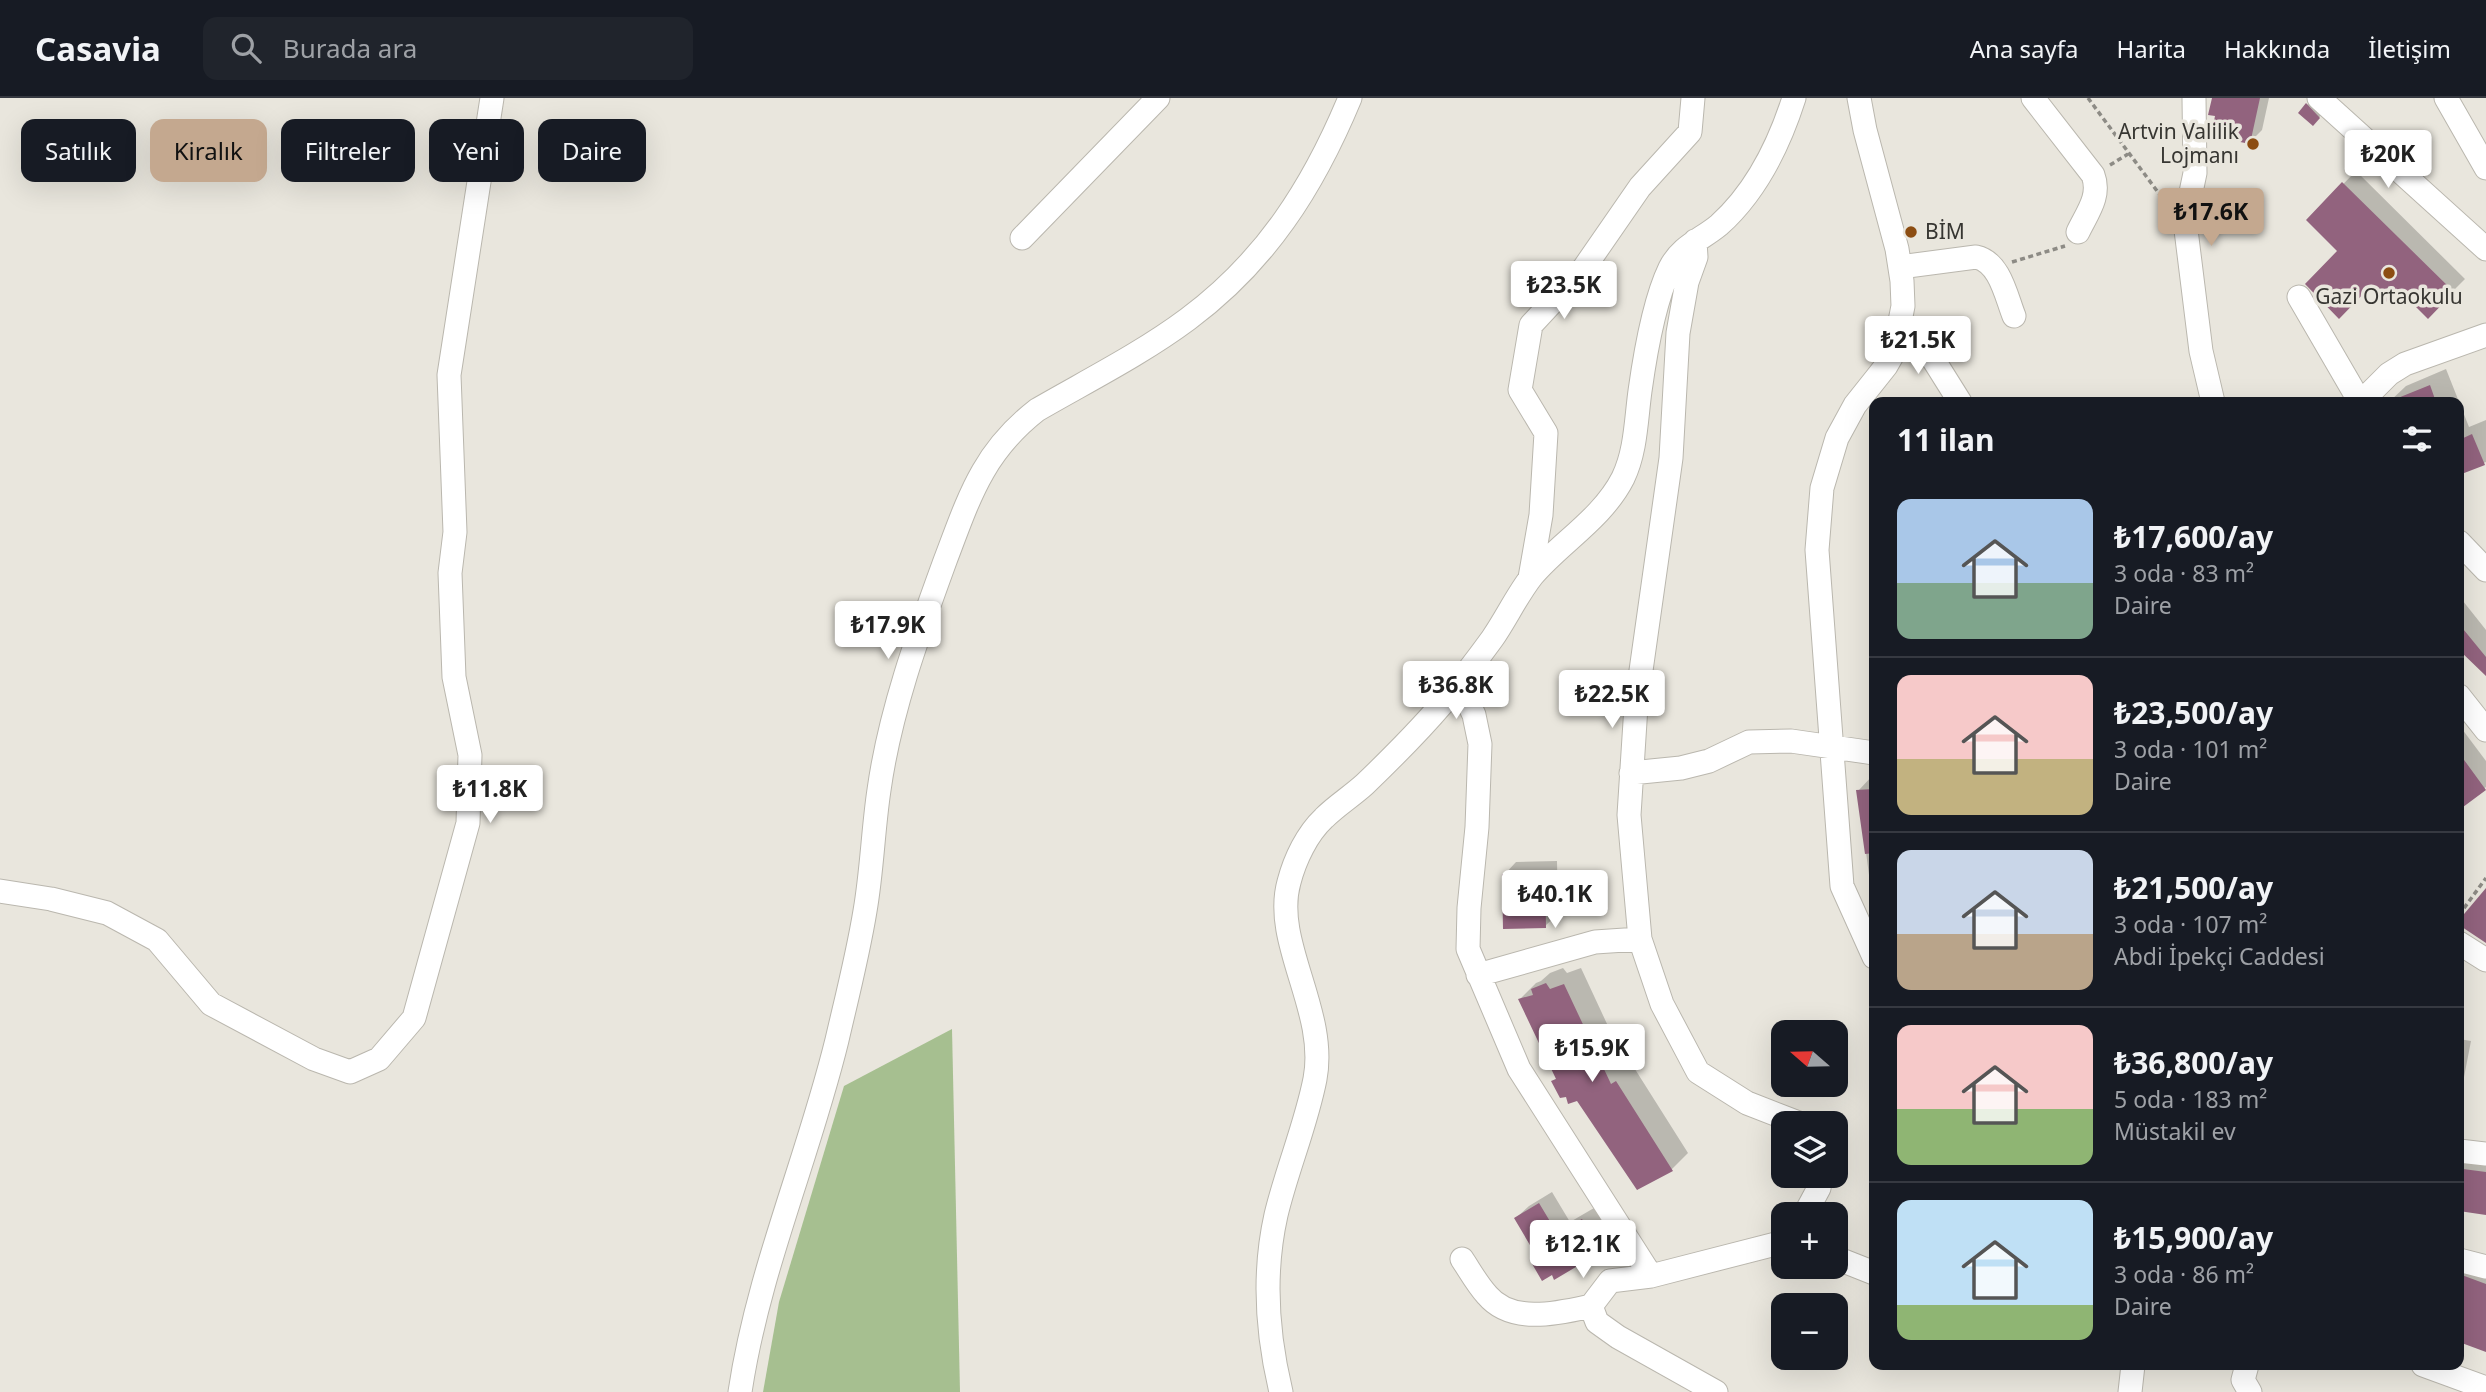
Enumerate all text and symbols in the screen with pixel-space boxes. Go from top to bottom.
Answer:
search box [203,17,693,80]
text: Casavia [35,26,161,71]
icon: search [227,29,265,67]
text: Burada ara [283,30,417,66]
text: Ana sayfa [1970,32,2079,65]
text: Harita [2117,32,2186,65]
text: Hakkında [2224,32,2330,65]
text: İletişim [2368,32,2451,65]
place label: Artvin Valilik Lojmanı [2118,117,2240,169]
chip: Satılık [21,119,136,182]
chip: Kiralık [150,119,267,182]
chip: Filtreler [281,119,415,182]
chip: Yeni [429,119,524,182]
chip: Daire [538,119,646,182]
pin: ₺20K [2347,130,2429,190]
marker: Artvin Valilik Lojmanı [2245,136,2261,152]
text: ₺20K [2361,137,2415,169]
pin: ₺17.6K [2154,188,2268,248]
text: ₺17.6K [2174,195,2248,227]
place label: BİM [1925,217,1965,245]
marker: BİM [1903,224,1919,240]
pin: ₺23.5K [1507,262,1621,321]
marker: Gazi Ortaokulu [2381,265,2397,281]
text: ₺23.5K [1527,268,1601,300]
place label: Gazi Ortaokulu [2315,282,2463,310]
pin: ₺21.5K [1861,316,1975,376]
text: ₺21.5K [1881,323,1955,355]
text: 11 ilan [1897,419,1995,460]
icon: filters [2398,420,2436,458]
text: ₺17,600/ay [2114,516,2273,557]
icon: home [1953,527,2037,611]
text: 3 oda · 83 m² [2114,557,2254,589]
text: Daire [2114,589,2172,621]
pin: ₺17.9K [831,602,945,661]
text: ₺17.9K [851,608,925,640]
pin: ₺36.8K [1399,662,1513,721]
text: ₺36.8K [1419,668,1493,700]
pin: ₺22.5K [1555,670,1669,730]
text: ₺22.5K [1575,677,1649,709]
text: ₺23,500/ay [2114,692,2273,733]
icon: home [1953,703,2037,787]
text: 3 oda · 101 m² [2114,733,2267,765]
text: Daire [2114,765,2172,797]
pin: ₺11.8K [433,766,547,825]
text: ₺11.8K [453,772,527,804]
text: ₺21,500/ay [2114,867,2273,908]
pin: ₺40.1K [1498,870,1612,930]
text: ₺40.1K [1518,877,1592,909]
icon: home [1953,878,2037,962]
text: 3 oda · 107 m² [2114,908,2267,940]
text: Abdi İpekçi Caddesi [2114,940,2325,972]
north arrow [1771,1020,1848,1097]
map controls [1771,1020,1848,1370]
pin: ₺15.9K [1535,1024,1649,1084]
text: ₺15.9K [1555,1031,1629,1063]
text: ₺36,800/ay [2114,1042,2273,1083]
icon: home [1953,1053,2037,1137]
text: 5 oda · 183 m² [2114,1083,2267,1115]
button: layers [1771,1111,1848,1188]
text: Müstakil ev [2114,1115,2236,1147]
button: + [1771,1202,1848,1279]
text: ₺15,900/ay [2114,1217,2273,1258]
pin: ₺12.1K [1526,1220,1640,1280]
text: ₺12.1K [1546,1227,1620,1259]
icon: home [1953,1228,2037,1312]
text: 3 oda · 86 m² [2114,1258,2254,1290]
text: Daire [2114,1290,2172,1322]
button: − [1771,1293,1848,1370]

